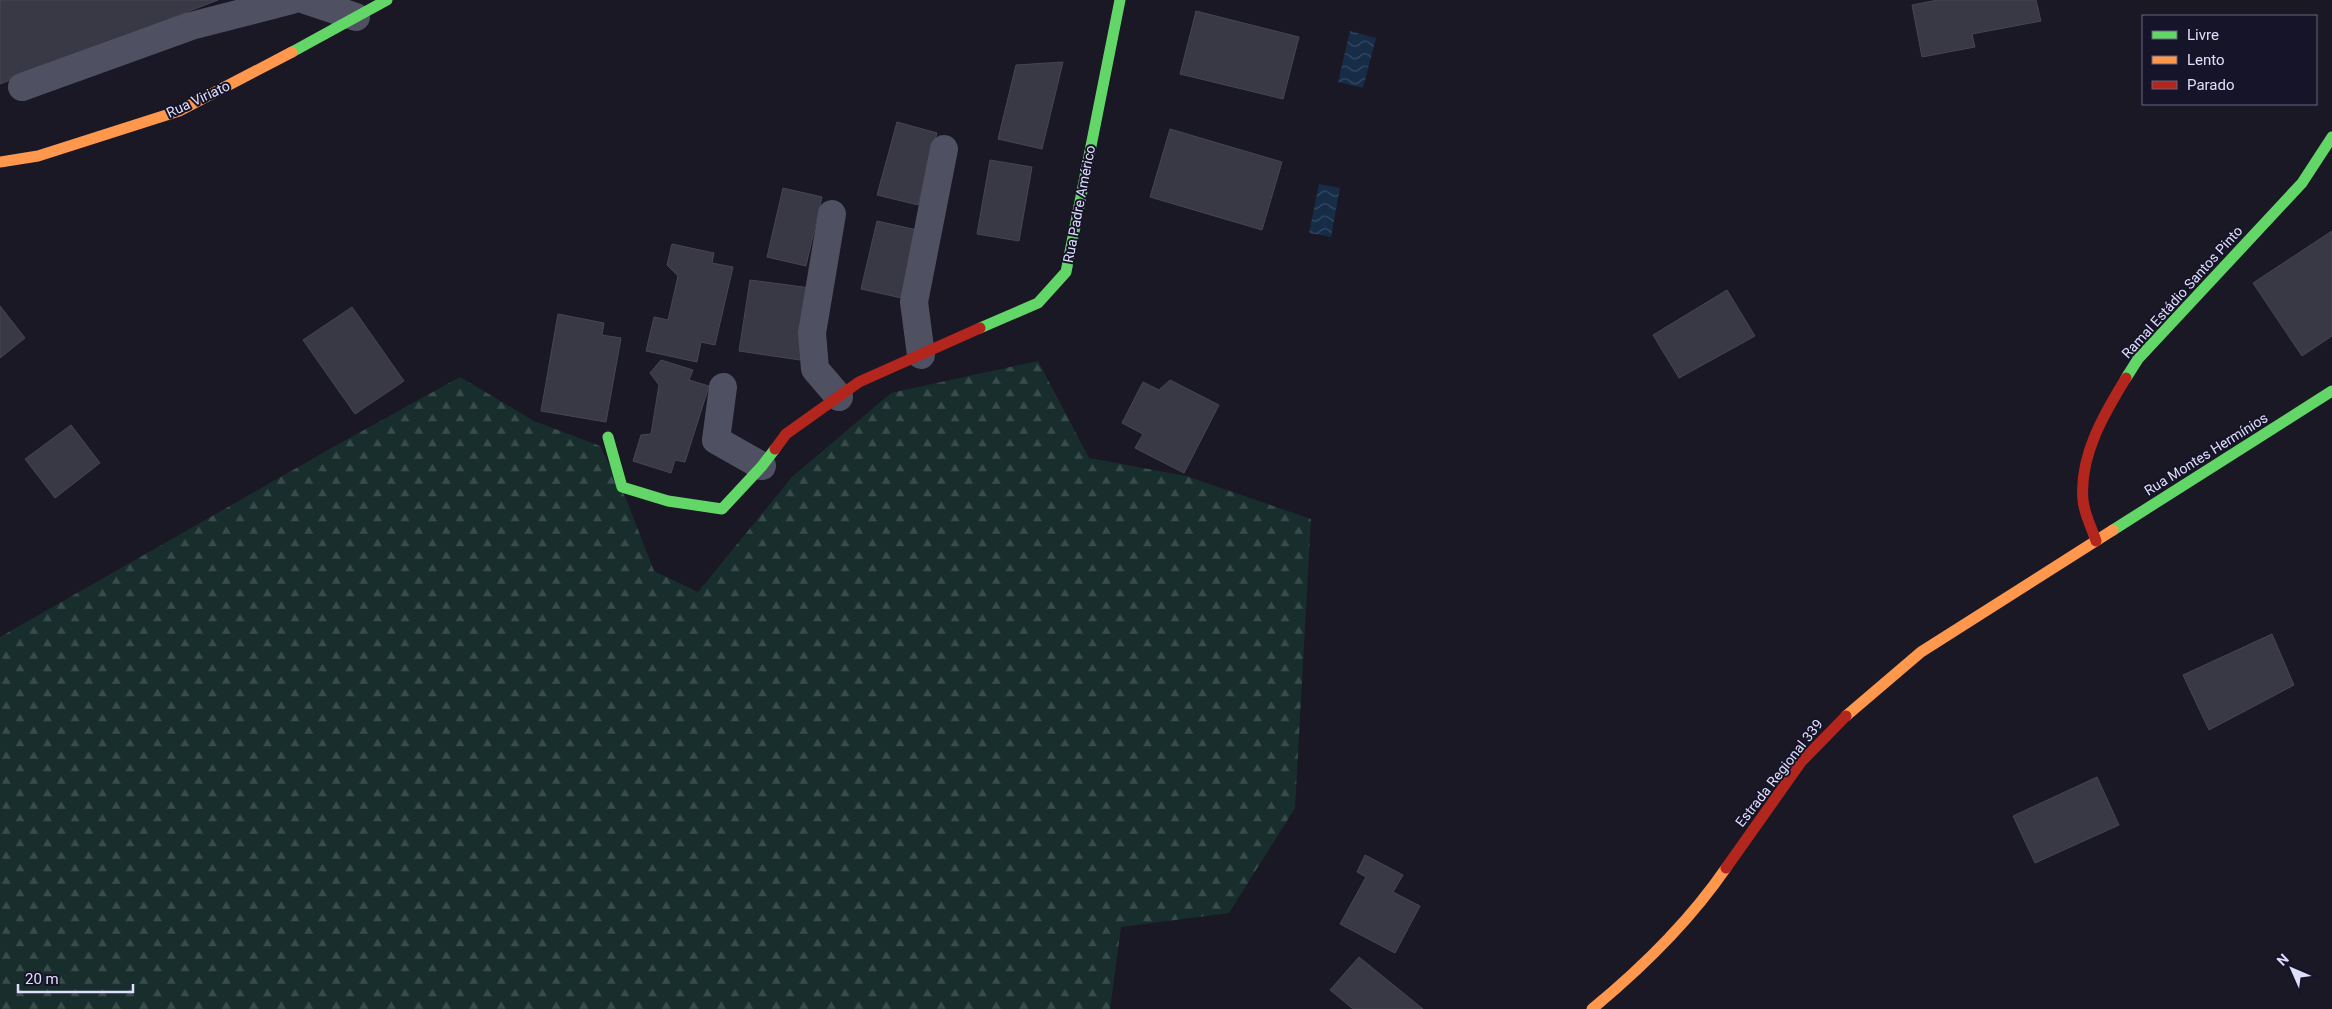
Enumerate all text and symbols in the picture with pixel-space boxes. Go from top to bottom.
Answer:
legend [2142,15,2317,105]
text: Livre [2187,26,2219,44]
text: Lento [2187,51,2225,69]
text: Parado [2187,76,2235,94]
street label: Rua Viriato [164,77,232,121]
street label: Rua Padre Américo [1060,144,1098,264]
street label: Ramal Estádio Santos Pinto [2118,223,2246,361]
street label: Rua Montes Hermínios [2141,410,2271,498]
street label: Estrada Regional 339 [1732,716,1826,830]
north arrow [2267,944,2317,994]
text: N [2274,951,2292,969]
scale bar [18,962,132,994]
text: 20 m [25,970,59,988]

